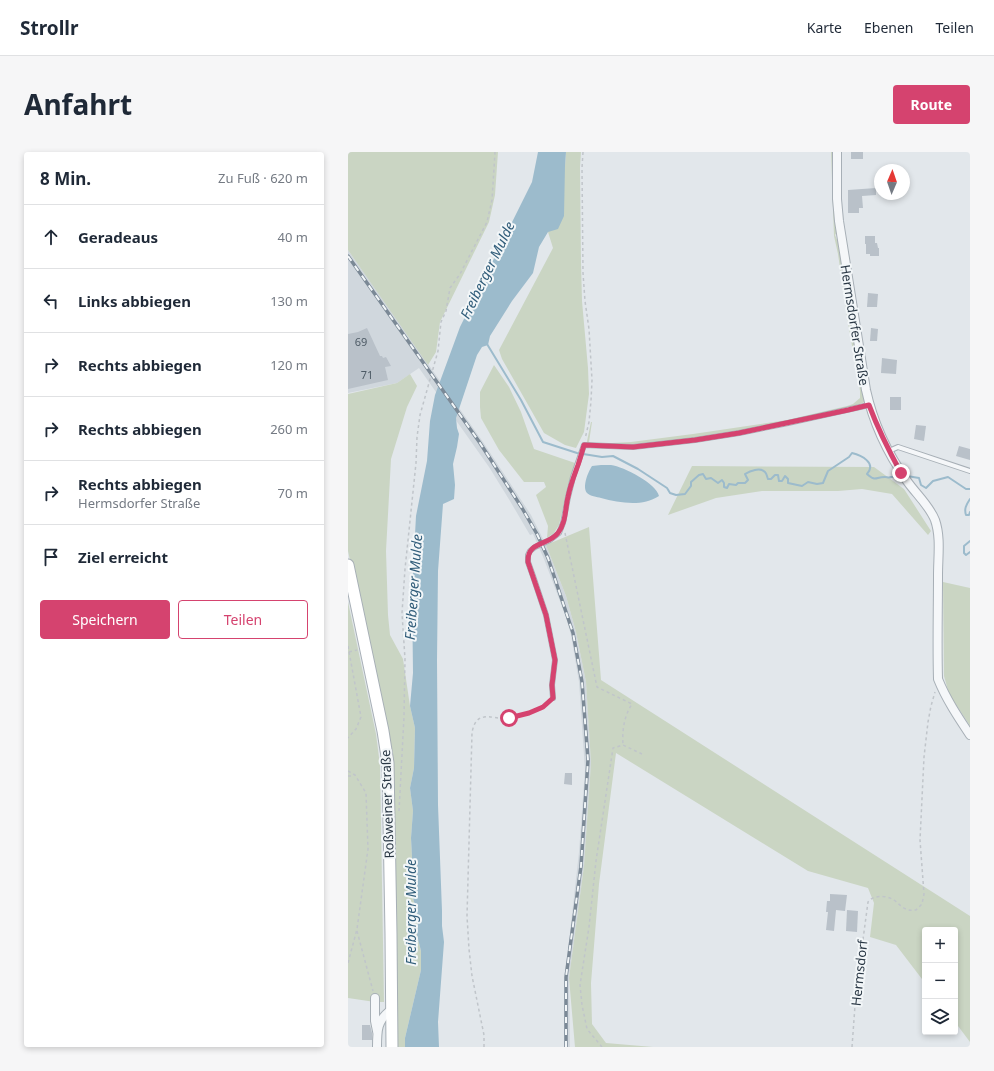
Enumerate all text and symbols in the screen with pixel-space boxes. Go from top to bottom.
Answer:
text: Strollr [20,15,79,41]
text: Karte [807,18,842,37]
text: Ebenen [864,18,914,37]
text: Teilen [936,18,974,37]
text: Anfahrt [24,85,132,123]
button: Route [893,85,970,124]
north arrow [874,164,910,200]
text: 8 Min. [40,167,91,190]
text: Zu Fuß · 620 m [218,169,308,187]
water label: Freiberger Mulde [455,218,519,322]
icon: ahead [40,226,62,248]
text: Geradeaus [78,227,158,247]
text: 40 m [278,228,308,246]
street label: Hermsdorfer Straße [837,263,873,387]
icon: left [40,290,62,312]
text: Links abbiegen [78,291,191,311]
text: 130 m [270,292,308,310]
house number: 69 [355,334,367,349]
icon: right [40,354,62,376]
text: Rechts abbiegen [78,355,202,375]
text: 120 m [270,356,308,374]
house number: 71 [361,367,373,382]
icon: right [40,418,62,440]
text: Rechts abbiegen [78,419,202,439]
text: 260 m [270,420,308,438]
route end [892,464,910,482]
text: Rechts abbiegen [78,474,202,494]
icon: right [40,482,62,504]
text: 70 m [278,484,308,502]
text: Hermsdorfer Straße [78,494,200,512]
water label: Freiberger Mulde [400,533,426,641]
icon: arrive [40,546,62,568]
text: Ziel erreicht [78,547,168,567]
button: Speichern [40,600,170,639]
button: Teilen [178,600,308,639]
route start [500,709,518,727]
street label: Roßweiner Straße [376,749,398,859]
water label: Freiberger Mulde [401,859,420,965]
map controls [922,927,958,1035]
button: + [922,927,958,963]
street label: Hermsdorf [847,938,872,1007]
button: − [922,963,958,999]
button: layers [922,999,958,1035]

